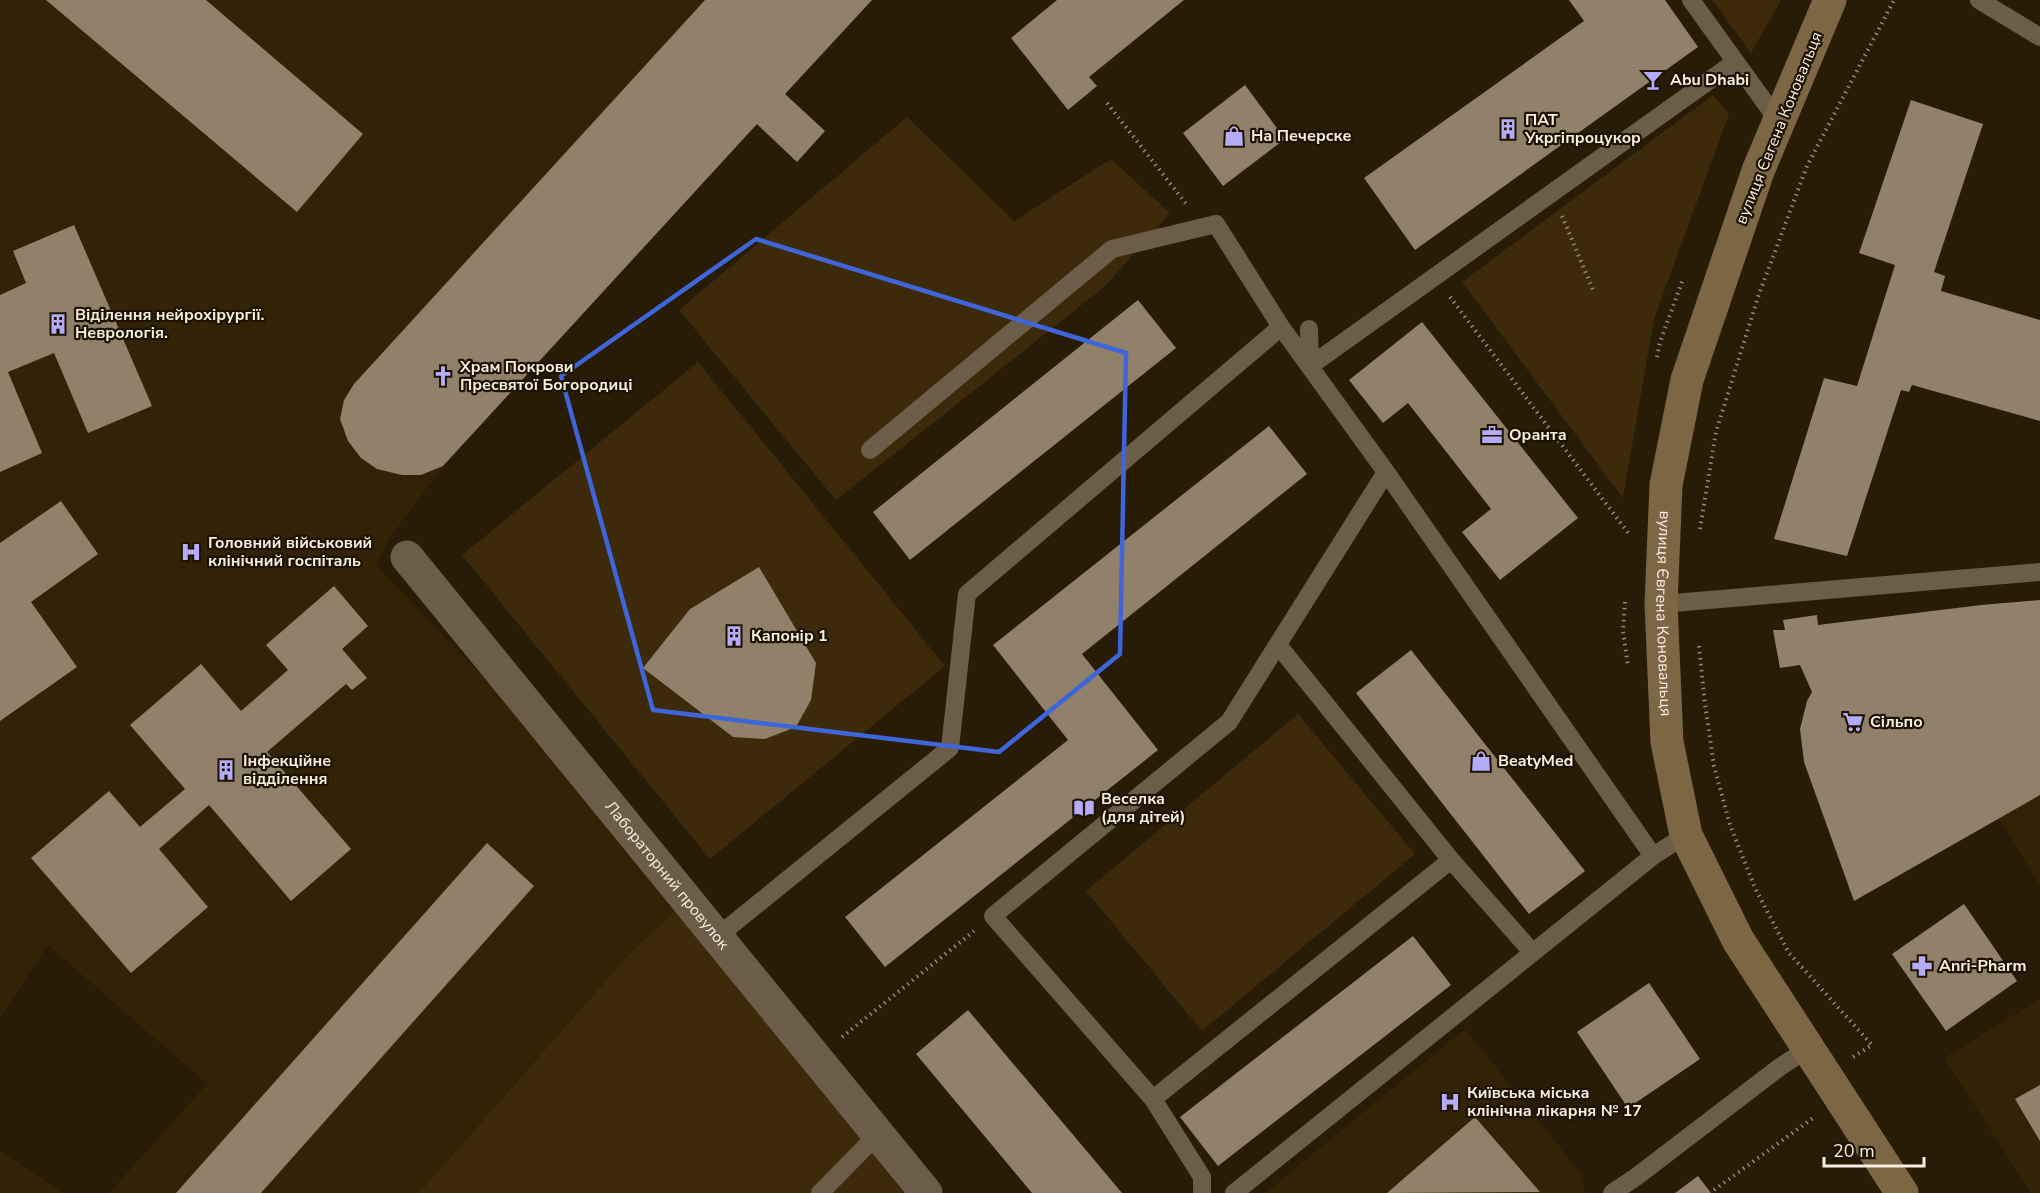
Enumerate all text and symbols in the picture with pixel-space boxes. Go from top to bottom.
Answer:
street label: вулиця Євгена Коновальця [1730,28,1828,228]
bar icon: Abu Dhabi [1641,68,1665,92]
place label: Abu Dhabi [1670,69,1749,91]
place label: ПАТ Укргіпроцукор [1524,109,1641,149]
building icon: ПАТ Укргіпроцукор [1496,117,1520,141]
shop icon: На Печерске [1222,124,1246,148]
place label: На Печерске [1251,125,1351,147]
place label: Віділення нейрохірургії. Неврологія. [75,304,264,344]
building icon: Віділення нейрохірургії. Неврологія. [46,312,70,336]
place label: Храм Покрови Пресвятої Богородиці [459,356,632,396]
church icon: Храм Покрови Пресвятої Богородиці [431,364,455,388]
office icon: Оранта [1480,423,1504,447]
place label: Оранта [1509,424,1567,446]
street label: вулиця Євгена Коновальця [1650,510,1677,717]
place label: Головний військовий клінічний госпіталь [208,532,372,572]
hospital icon: Головний військовий клінічний госпіталь [179,540,203,564]
building icon: Капонір 1 [722,624,746,648]
place label: Капонір 1 [751,625,828,647]
supermarket icon: Сільпо [1841,710,1865,734]
place label: Сільпо [1870,711,1923,733]
shop icon: BeatyMed [1469,749,1493,773]
place label: Інфекційне відділення [243,750,331,790]
place label: BeatyMed [1498,750,1573,772]
building icon: Інфекційне відділення [214,758,238,782]
place label: Веселка (для дітей) [1101,788,1185,828]
street label: Лабораторний провулок [600,796,735,955]
library icon: Веселка (для дітей) [1072,796,1096,820]
pharmacy icon: Anri-Pharm [1910,954,1934,978]
place label: Anri-Pharm [1939,955,2026,977]
place label: Київська міська клінічна лікарня № 17 [1467,1082,1642,1122]
hospital icon: Київська міська клінічна лікарня № 17 [1438,1090,1462,1114]
scale bar [1824,1130,1924,1168]
text: 20 m [1833,1139,1875,1163]

